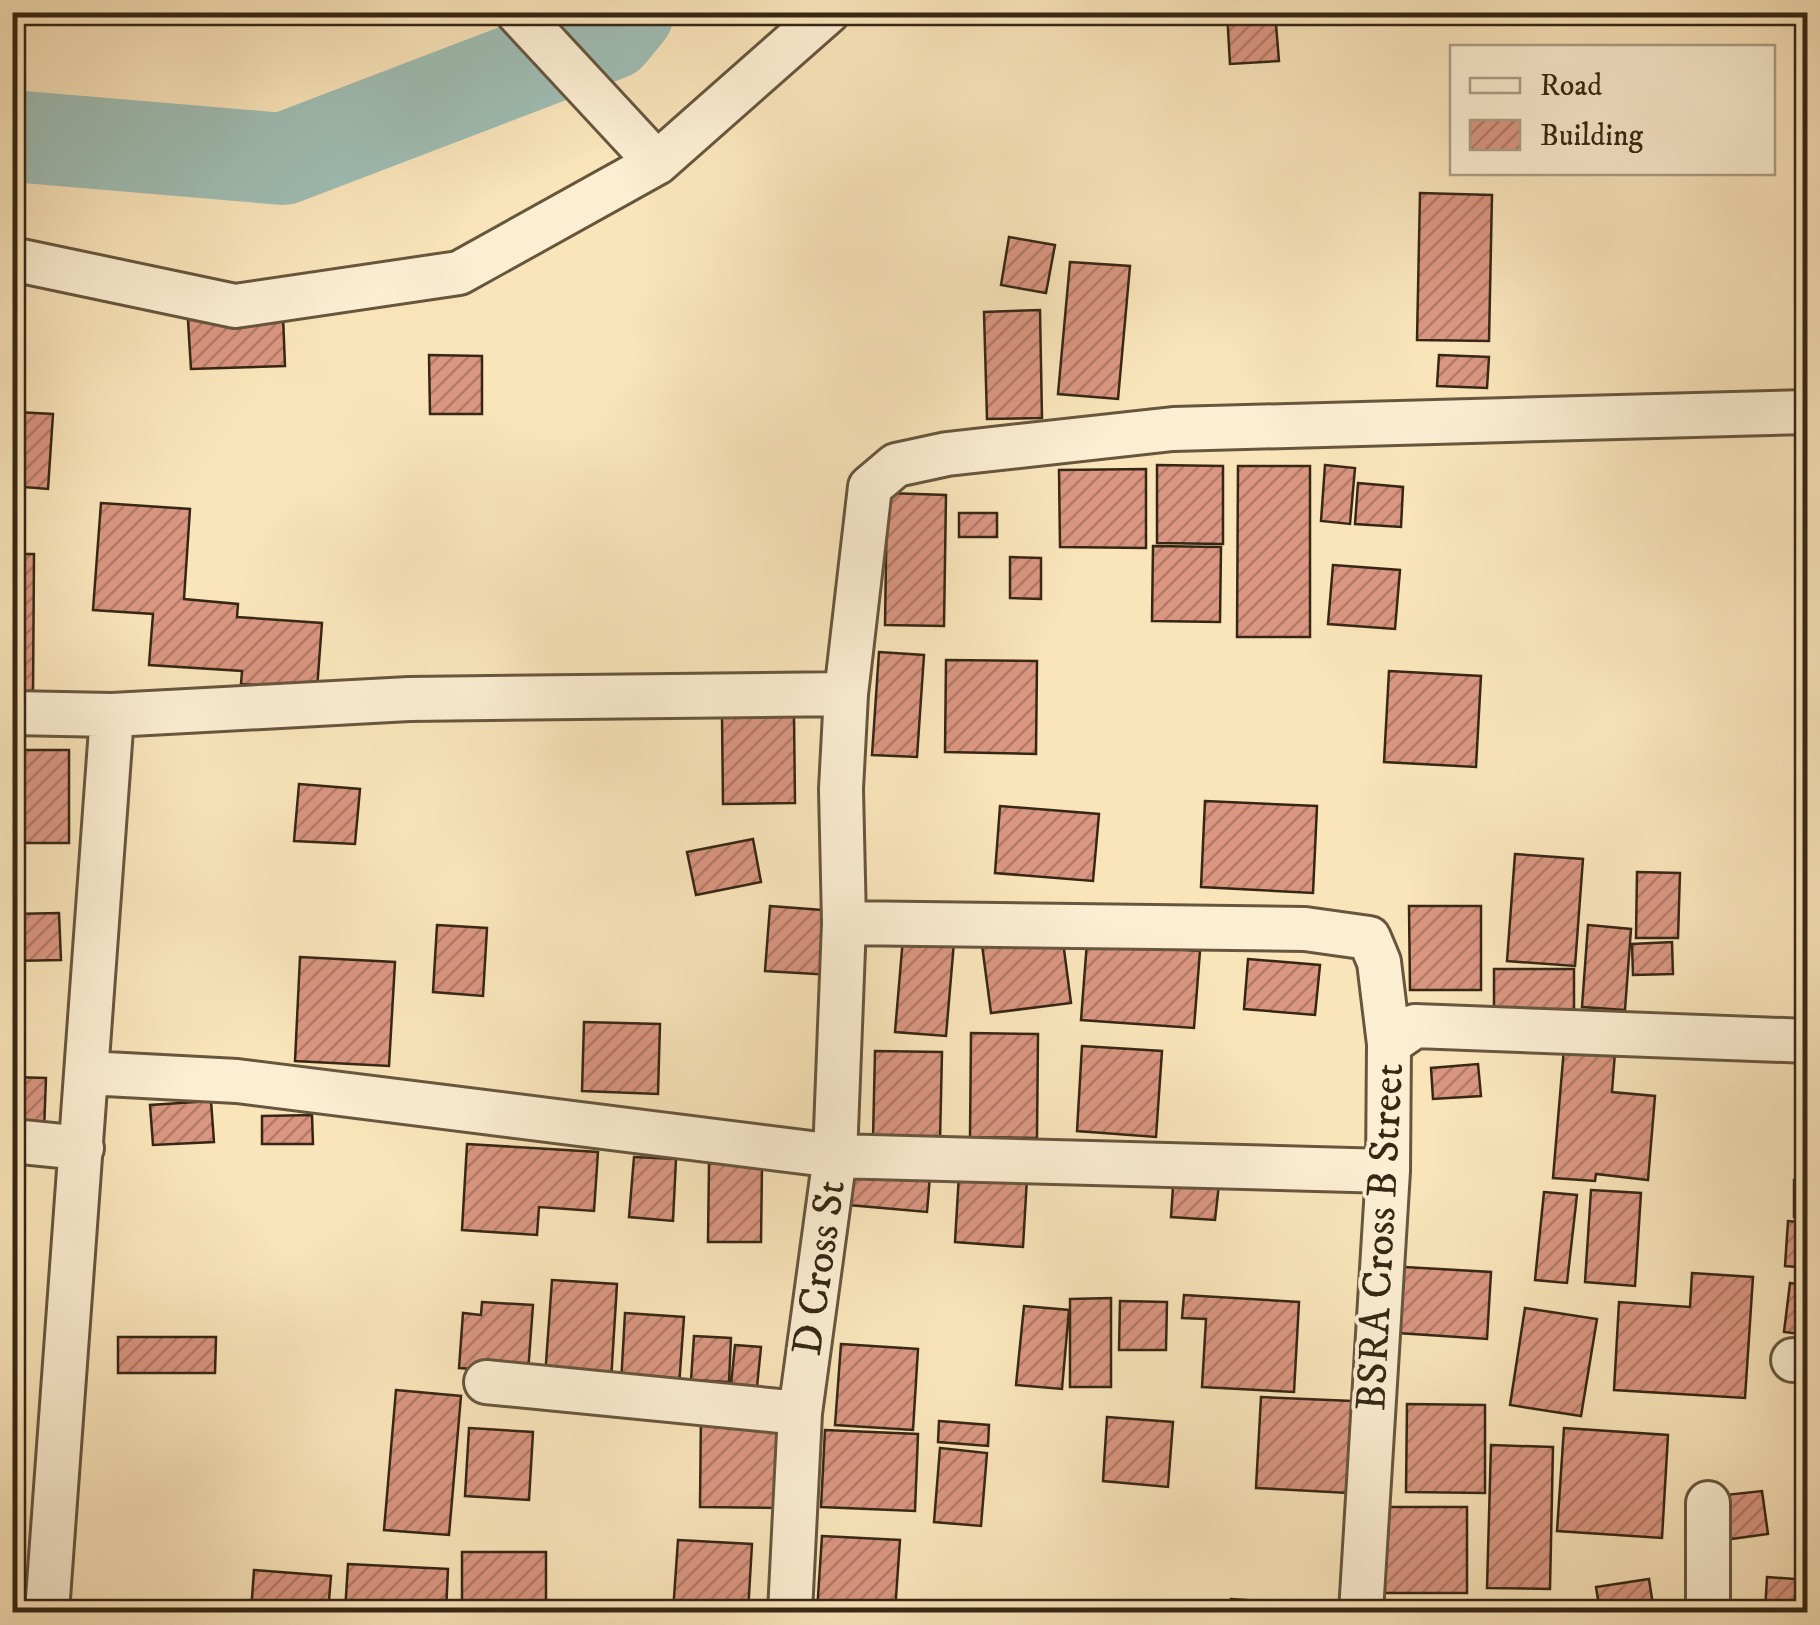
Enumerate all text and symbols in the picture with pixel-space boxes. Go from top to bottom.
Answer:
legend [1450,45,1775,175]
text: Road [1540,68,1602,105]
text: Building [1540,118,1644,155]
street label: BSRA Cross B Street [1346,1062,1416,1412]
street label: D Cross St [782,1177,858,1359]

